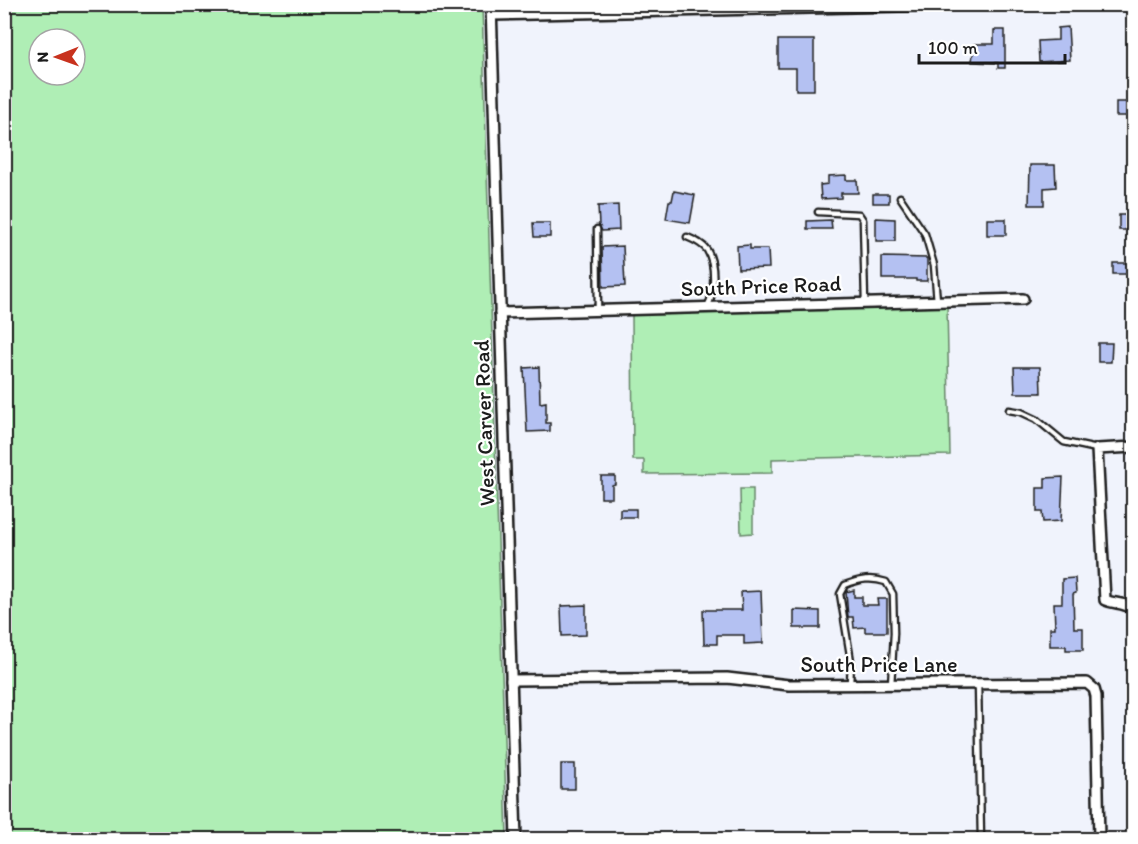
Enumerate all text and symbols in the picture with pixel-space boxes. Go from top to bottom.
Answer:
north arrow [27,27,87,87]
scale bar [919,27,1064,65]
text: 100 m [928,37,978,59]
text: N [33,52,52,63]
street label: South Price Road [680,270,842,302]
street label: West Carver Road [468,339,500,507]
street label: South Price Lane [800,651,958,678]

